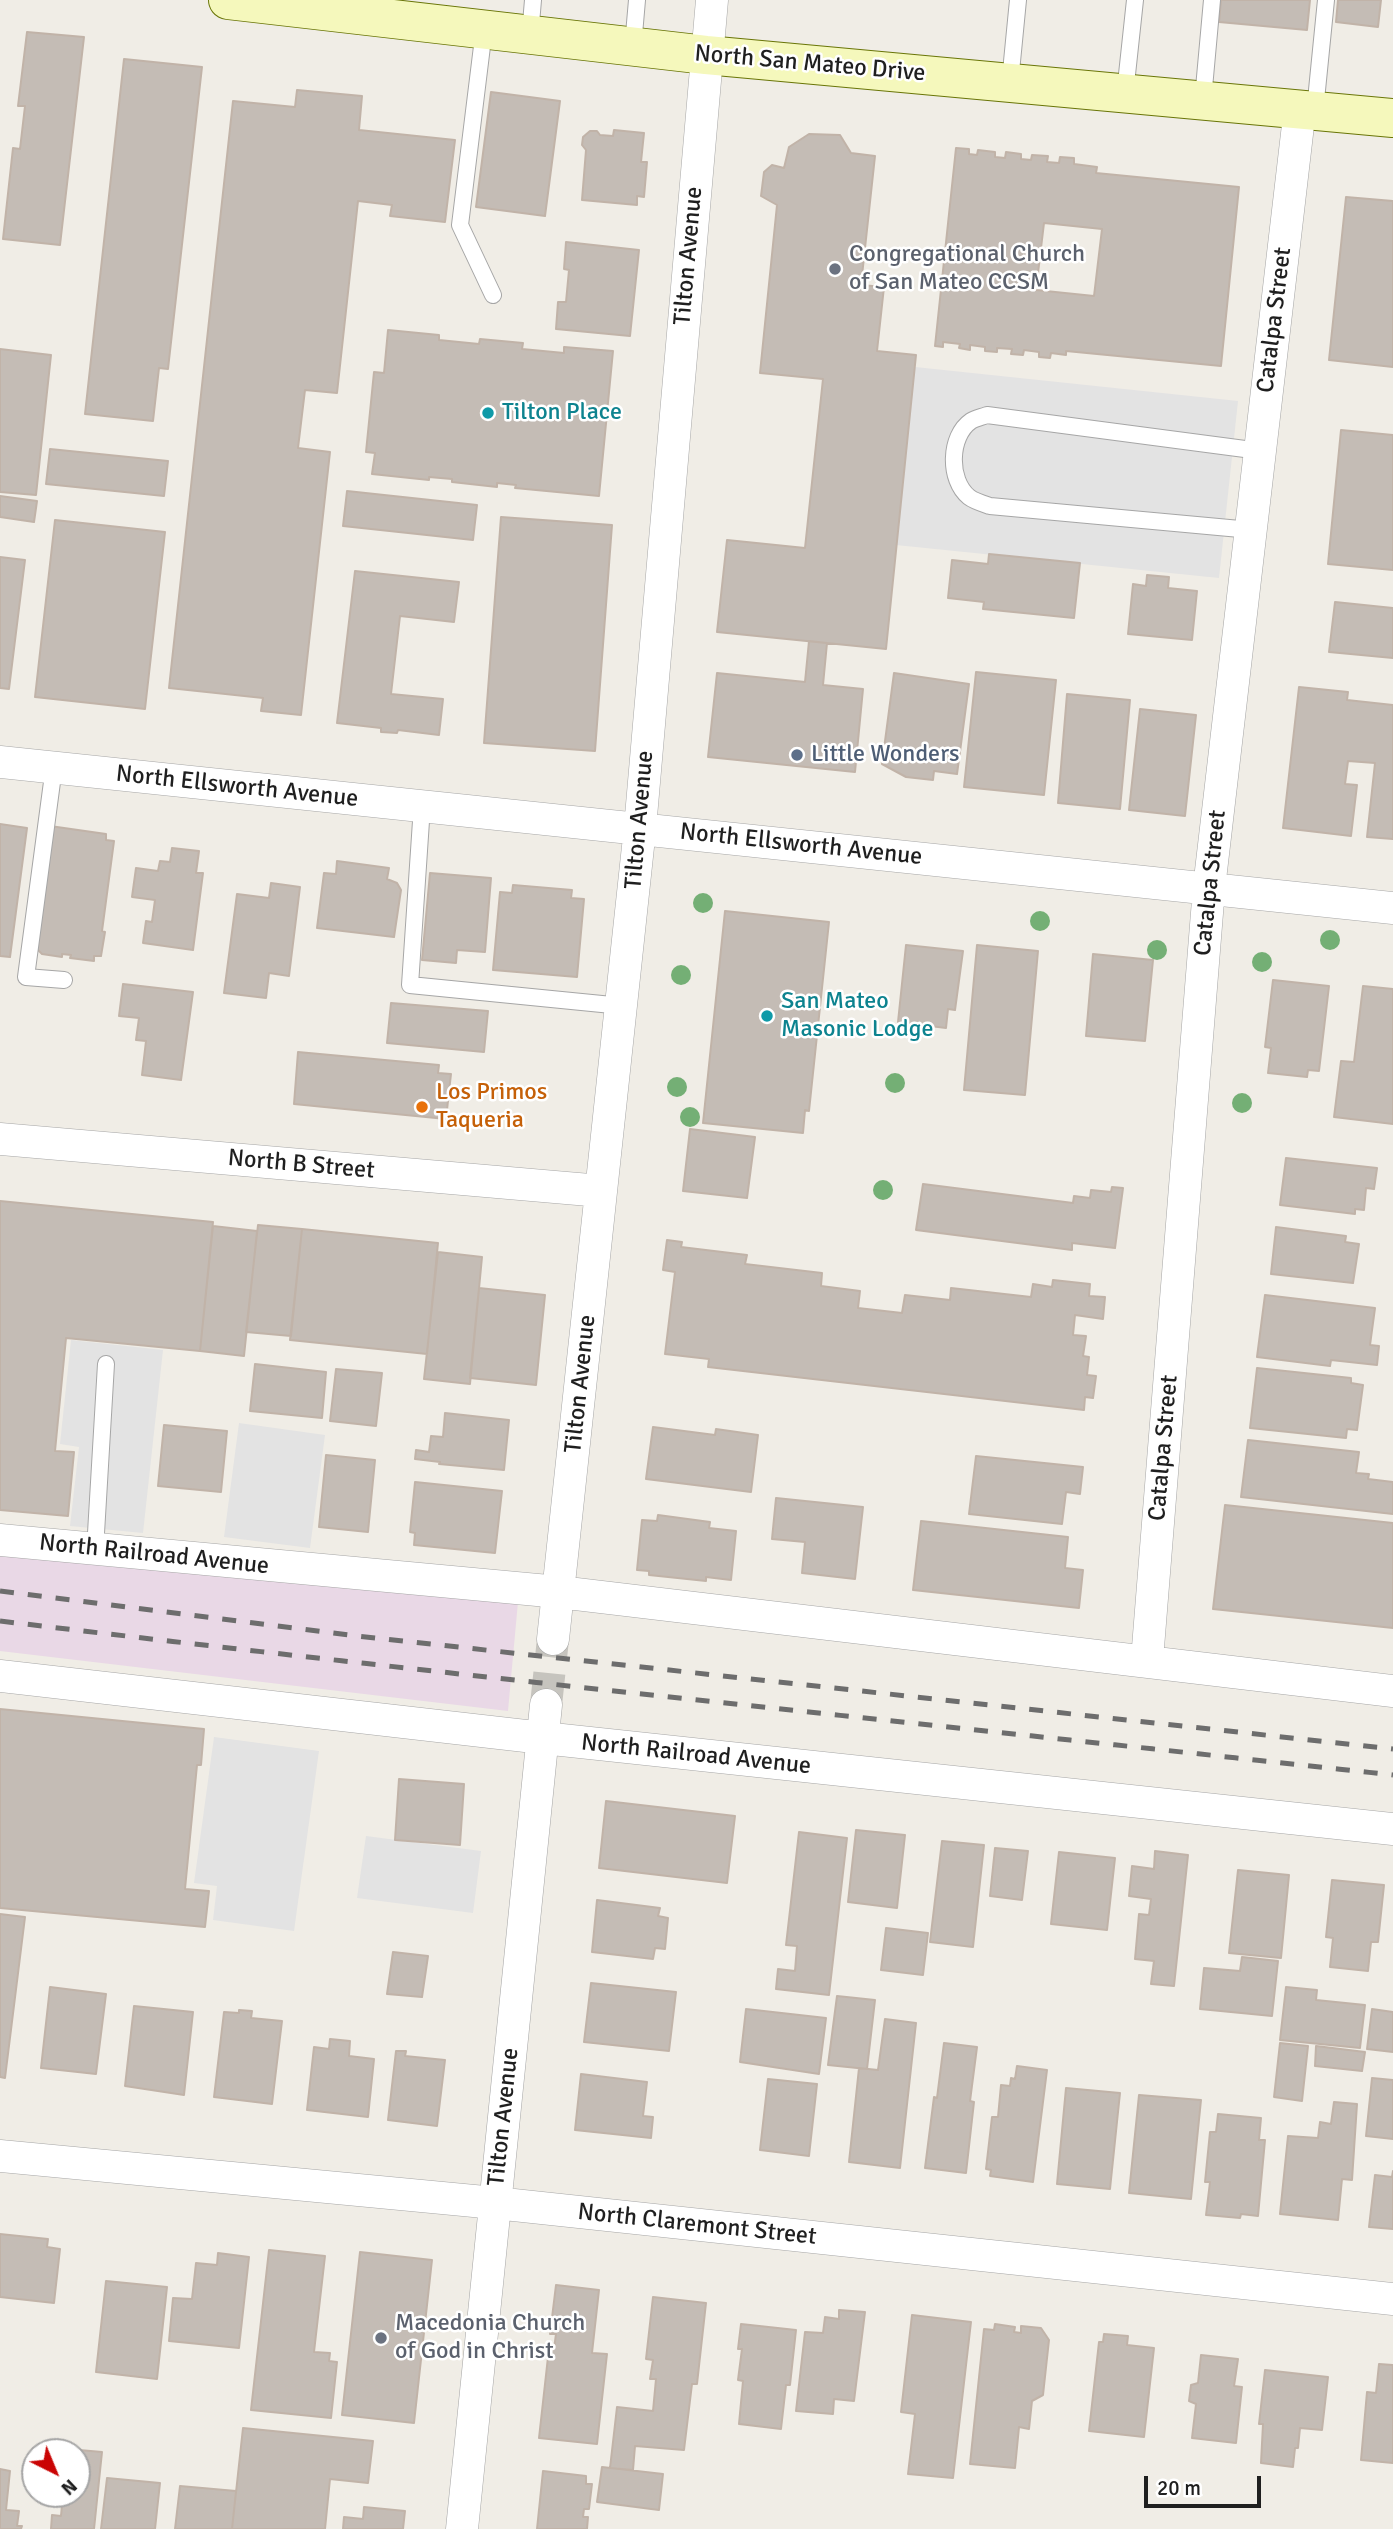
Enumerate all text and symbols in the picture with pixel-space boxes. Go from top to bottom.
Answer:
street label: North San Mateo Drive [693,40,927,88]
street label: Tilton Avenue [669,185,709,327]
place label: Congregational Church of San Mateo CCSM [849,241,1085,297]
street label: Catalpa Street [1252,246,1298,394]
marker: Congregational Church of San Mateo CCSM [827,261,843,277]
place label: Tilton Place [502,399,622,427]
marker: Tilton Place [480,405,496,421]
place label: Little Wonders [811,741,959,769]
marker: Little Wonders [789,747,805,763]
street label: Tilton Avenue [620,749,660,891]
street label: North Ellsworth Avenue [114,760,360,814]
street label: Catalpa Street [1189,809,1233,957]
street label: North Ellsworth Avenue [678,818,924,872]
place label: San Mateo Masonic Lodge [781,988,934,1044]
marker: San Mateo Masonic Lodge [759,1008,775,1024]
place label: Los Primos Taqueria [436,1079,547,1135]
marker: Los Primos Taqueria [414,1099,430,1115]
street label: North B Street [226,1144,376,1186]
street label: Tilton Avenue [559,1313,603,1455]
street label: Catalpa Street [1143,1374,1185,1522]
street label: North Railroad Avenue [38,1529,270,1581]
street label: North Railroad Avenue [580,1729,812,1781]
street label: Tilton Avenue [482,2046,526,2188]
street label: North Claremont Street [576,2198,818,2252]
place label: Macedonia Church of God in Christ [395,2310,585,2366]
marker: Macedonia Church of God in Christ [373,2330,389,2346]
north arrow [21,2438,91,2508]
scale bar [1148,2462,1265,2506]
text: N [56,2474,82,2500]
text: 20 m [1157,2475,1201,2501]

